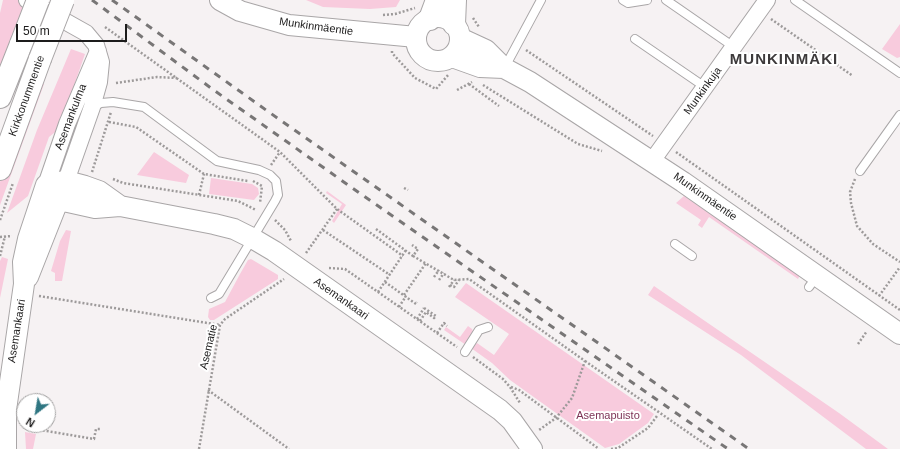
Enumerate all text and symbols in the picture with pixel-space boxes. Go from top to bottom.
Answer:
street label: Munkinmäentie [278,15,354,39]
scale bar [18,16,129,42]
text: 50 m [23,24,50,38]
district label: MUNKINMÄKI [730,51,838,69]
street label: Kirkkonummentie [6,54,48,138]
street label: Munkinkuja [681,65,725,117]
street label: Asemankulma [52,82,90,152]
street label: Munkinmäentie [671,170,739,224]
street label: Asemankaari [311,275,371,323]
street label: Asemankaari [5,298,29,364]
street label: Asematie [197,323,221,371]
north arrow [16,393,56,433]
park label: Asemapuisto [576,409,640,423]
text: N [24,415,37,430]

